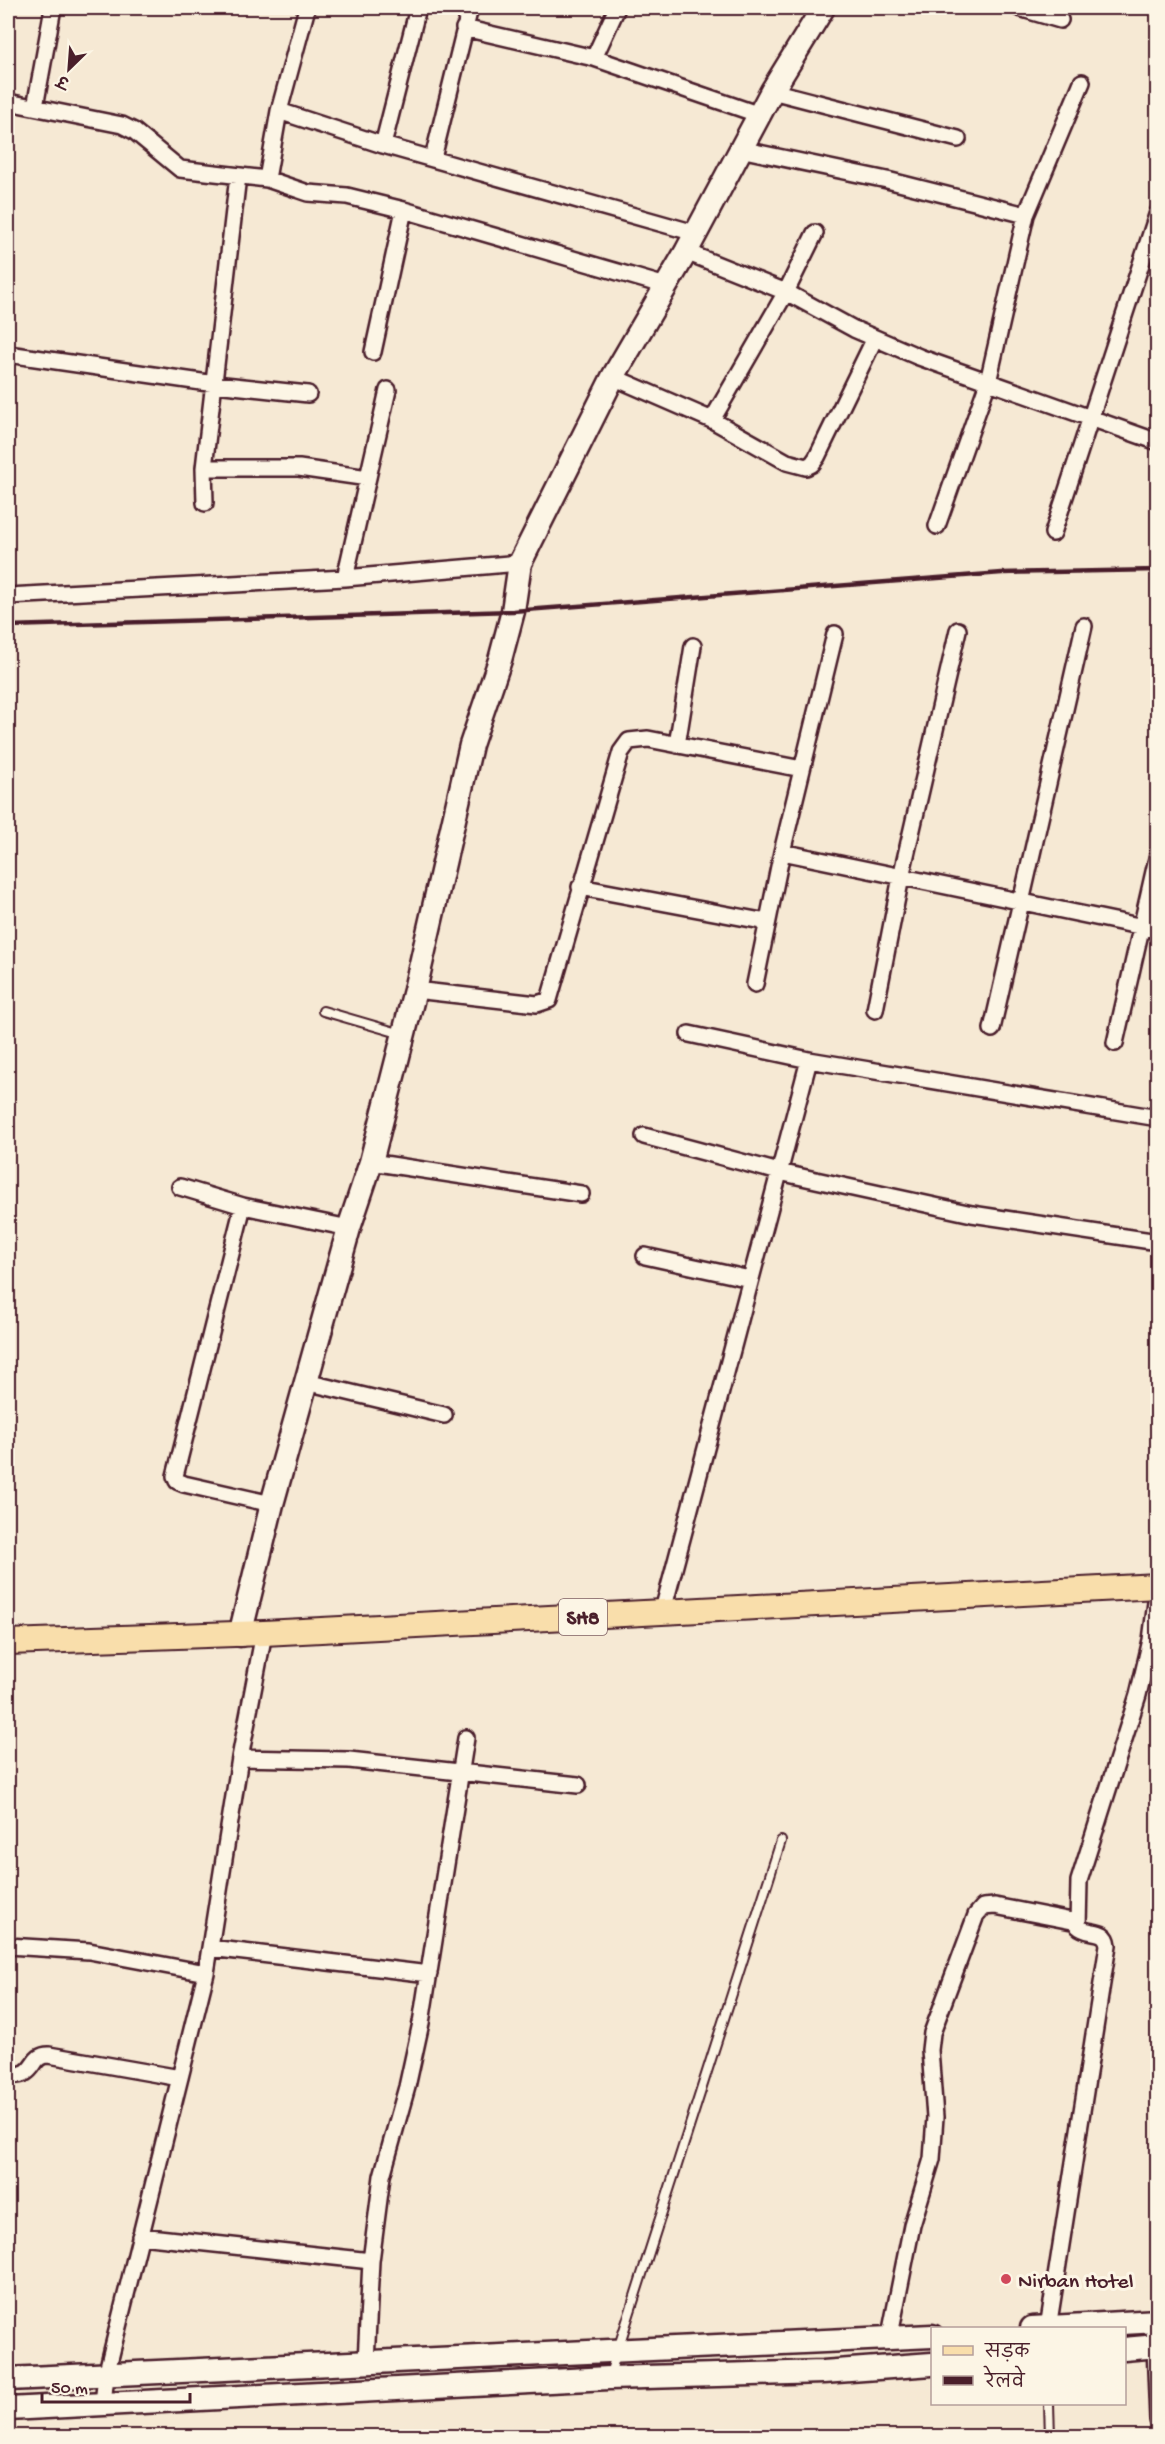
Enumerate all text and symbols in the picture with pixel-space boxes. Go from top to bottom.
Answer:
north arrow [39,39,99,99]
text: उ [54,68,75,91]
road number: SH8 [559,1599,607,1635]
place label: Nirban Hotel [1018,2270,1134,2296]
marker: Nirban Hotel [999,2272,1013,2286]
legend [931,2327,1126,2405]
text: सड़क [984,2343,1030,2364]
text: रेलवे [983,2365,1026,2394]
scale bar [42,2366,190,2404]
text: 50 m [51,2379,88,2400]

